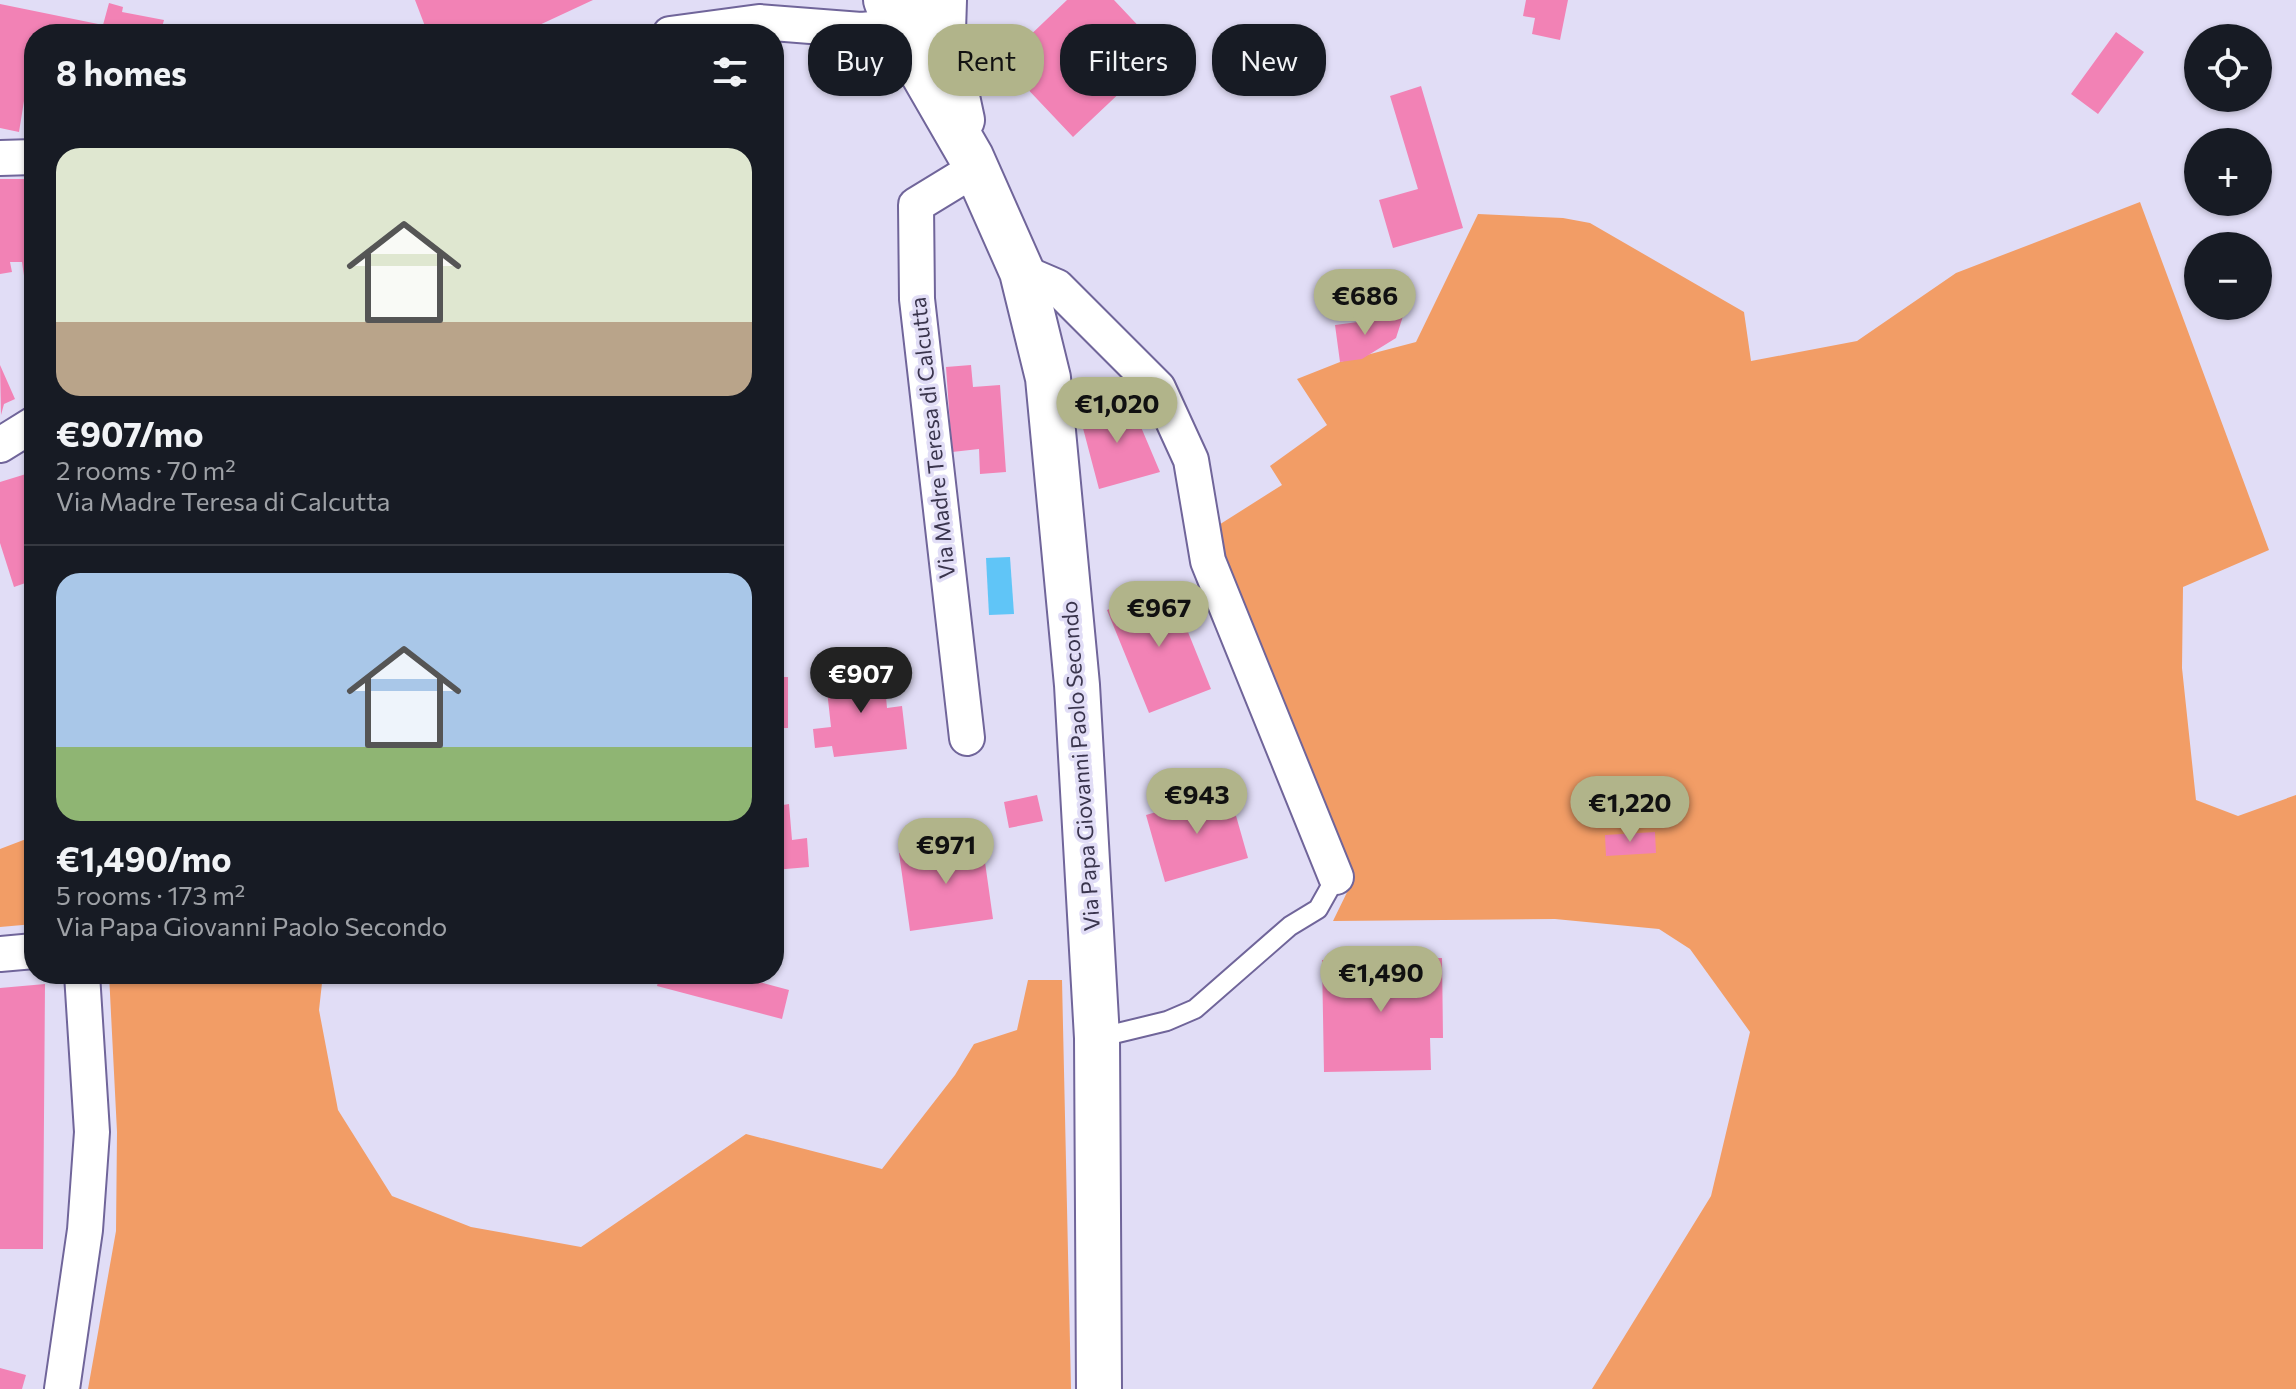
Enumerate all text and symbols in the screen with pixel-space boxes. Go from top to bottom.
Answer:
chip: Buy [808,24,912,96]
chip: Rent [928,24,1044,96]
chip: Filters [1060,24,1196,96]
chip: New [1212,24,1326,96]
map controls [2184,24,2272,320]
button: locate [2184,24,2272,112]
icon: filters [708,50,752,94]
text: 8 homes [56,51,187,93]
button: + [2184,128,2272,216]
icon: home [332,200,476,344]
button: − [2184,232,2272,320]
pin: €686 [1318,269,1412,337]
text: €686 [1332,279,1398,310]
street label: Via Madre Teresa di Calcutta [904,296,960,580]
pin: €1,020 [1052,377,1182,445]
text: €1,020 [1074,387,1160,418]
text: €907/mo [56,412,204,454]
text: 2 rooms · 70 m² [56,454,236,485]
text: Via Madre Teresa di Calcutta [56,485,390,516]
pin: €967 [1112,581,1206,649]
text: €967 [1127,591,1191,622]
street label: Via Papa Giovanni Paolo Secondo [1055,600,1105,932]
icon: home [332,625,476,769]
pin: €907 [814,647,908,715]
text: €907 [828,657,894,688]
pin: €943 [1150,768,1244,836]
pin: €1,220 [1565,776,1695,844]
text: €943 [1164,778,1230,809]
text: €1,220 [1588,786,1672,817]
pin: €971 [899,818,993,886]
text: €971 [916,828,976,859]
text: €1,490/mo [56,837,232,879]
text: 5 rooms · 173 m² [56,879,245,910]
text: Via Papa Giovanni Paolo Secondo [56,910,447,941]
pin: €1,490 [1316,946,1446,1014]
text: €1,490 [1338,956,1424,987]

